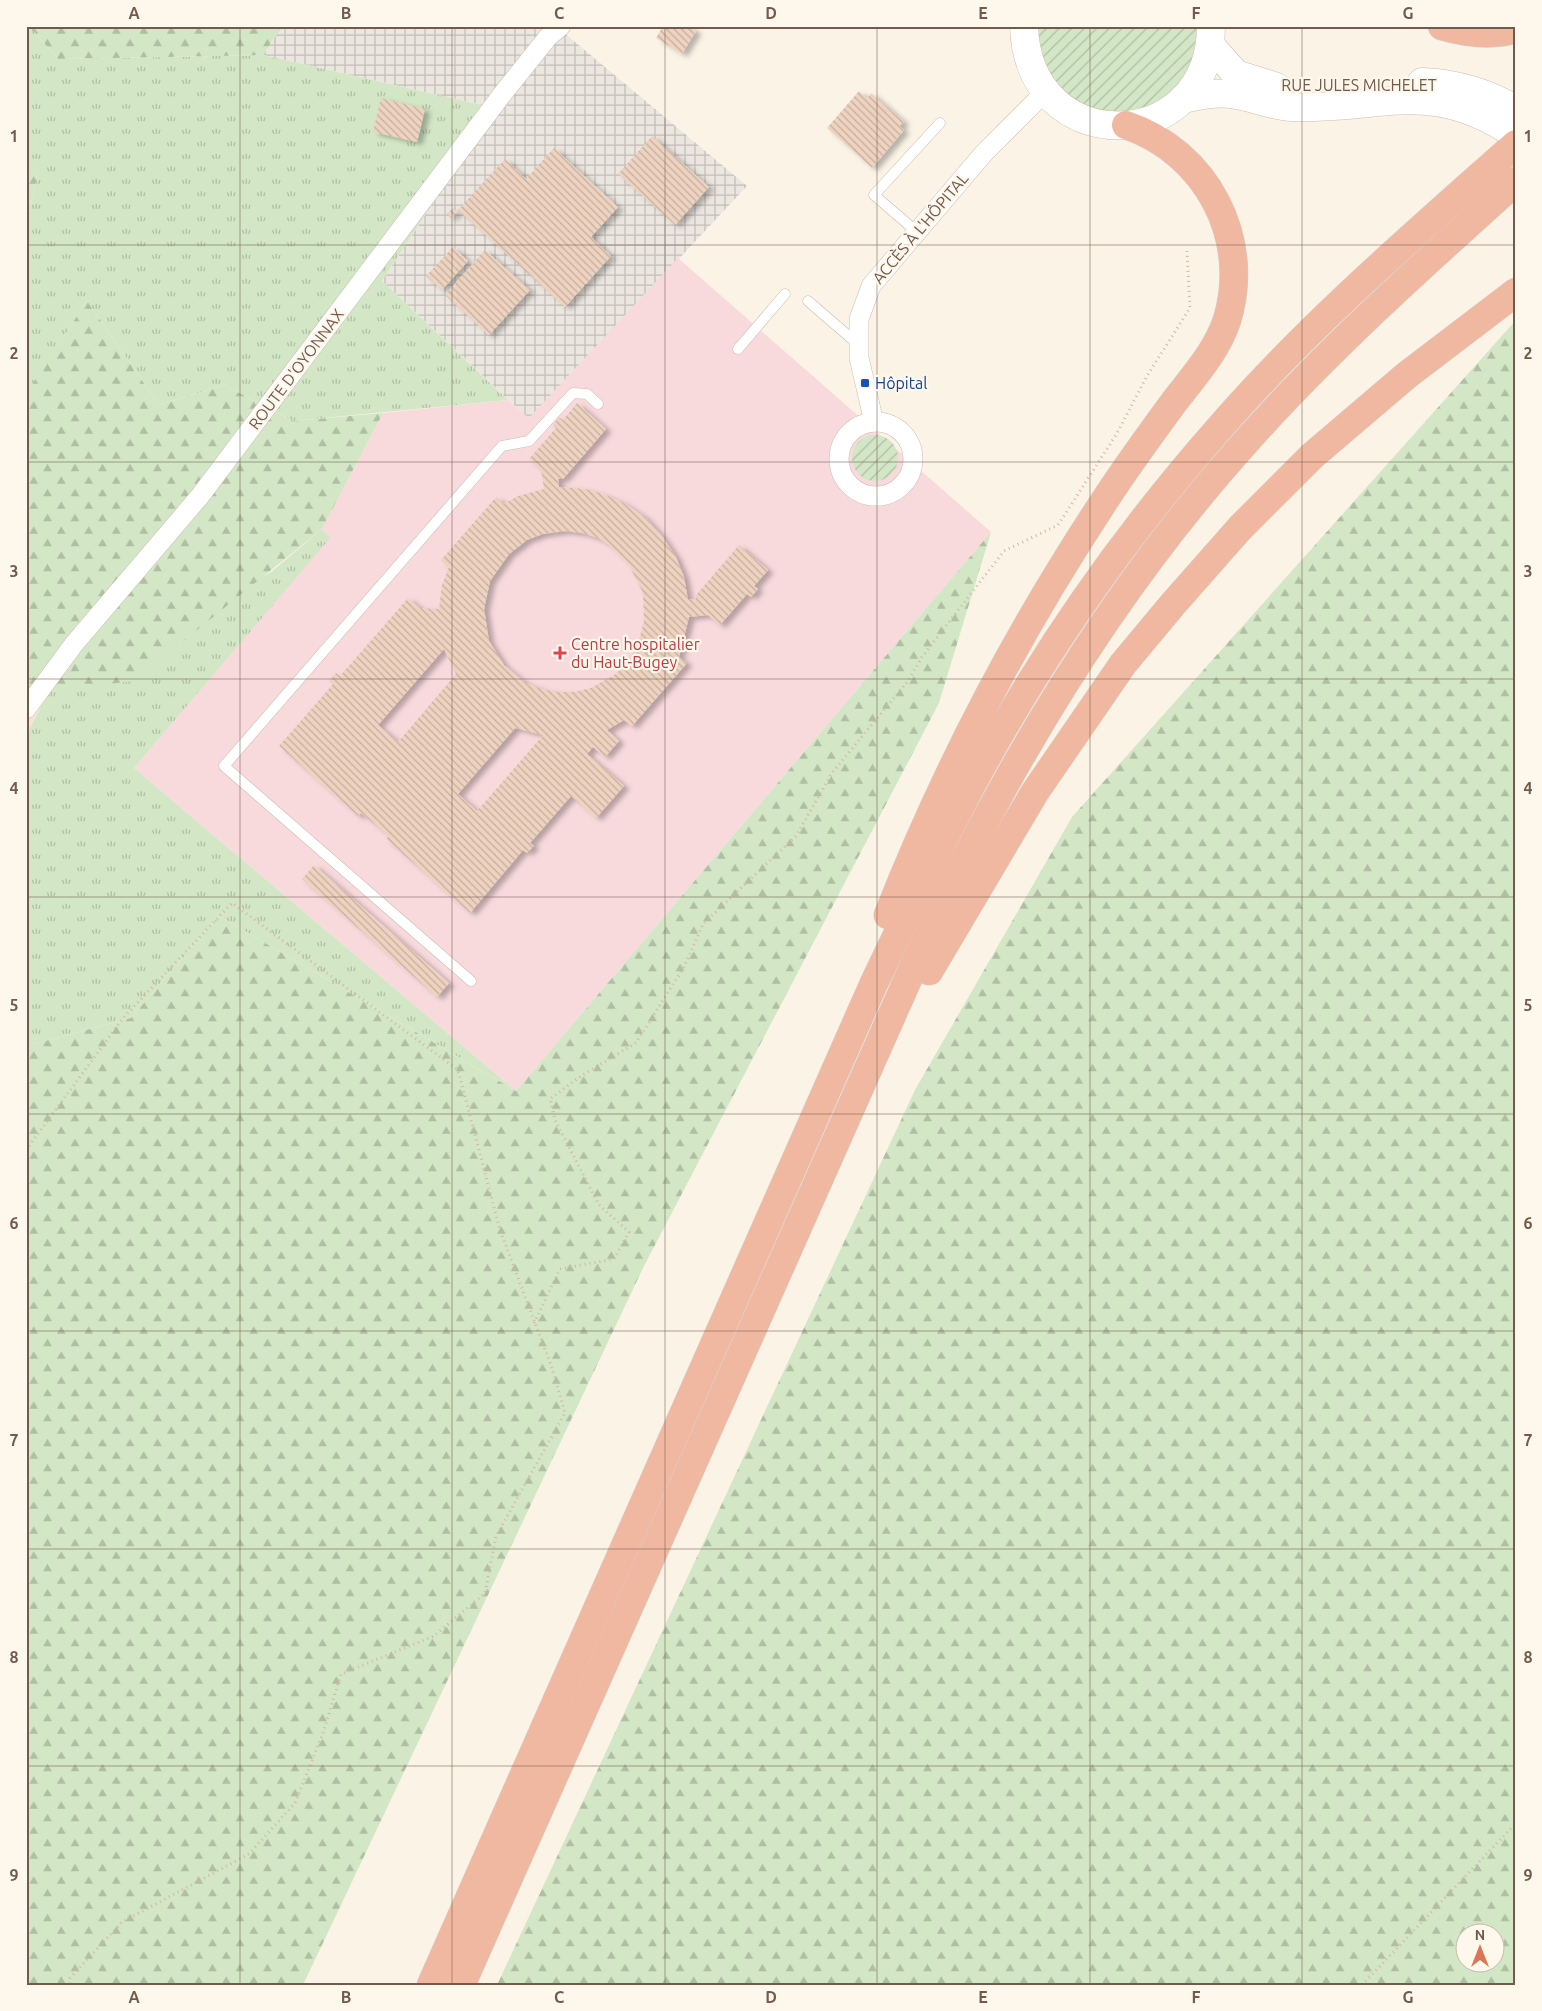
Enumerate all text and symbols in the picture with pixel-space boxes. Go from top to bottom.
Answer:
text: A [128,4,140,22]
text: B [341,4,351,22]
text: C [554,4,564,22]
text: D [765,4,777,22]
text: E [978,4,988,22]
text: F [1192,4,1201,22]
text: G [1402,4,1414,22]
street label: RUE JULES MICHELET [1281,76,1437,94]
text: 1 [9,127,19,145]
text: 1 [1523,127,1533,145]
street label: ACCÈS À L'HÔPITAL [867,168,972,287]
street label: ROUTE D'OYONNAX [245,305,347,433]
text: 2 [9,344,19,362]
text: 2 [1523,344,1533,362]
place label: Hôpital [875,374,927,392]
marker: Hôpital [859,377,871,389]
text: 3 [9,562,19,580]
text: 3 [1523,562,1533,580]
place label: Centre hospitalier du Haut-Bugey [571,635,700,671]
marker: Centre hospitalier du Haut-Bugey [553,646,567,660]
text: 4 [9,779,19,797]
text: 4 [1523,779,1533,797]
text: 5 [9,996,19,1014]
text: 5 [1523,996,1533,1014]
text: 6 [9,1214,19,1232]
text: 6 [1523,1214,1533,1232]
text: 7 [9,1431,19,1449]
text: 7 [1523,1431,1533,1449]
text: 8 [9,1648,19,1666]
text: 8 [1523,1648,1533,1666]
text: 9 [9,1866,19,1884]
text: 9 [1523,1866,1533,1884]
north arrow [1454,1924,1504,1974]
text: N [1475,1927,1485,1943]
text: A [128,1988,140,2006]
text: B [341,1988,351,2006]
text: C [554,1988,564,2006]
text: D [765,1988,777,2006]
text: E [978,1988,988,2006]
text: F [1192,1988,1201,2006]
text: G [1402,1988,1414,2006]

